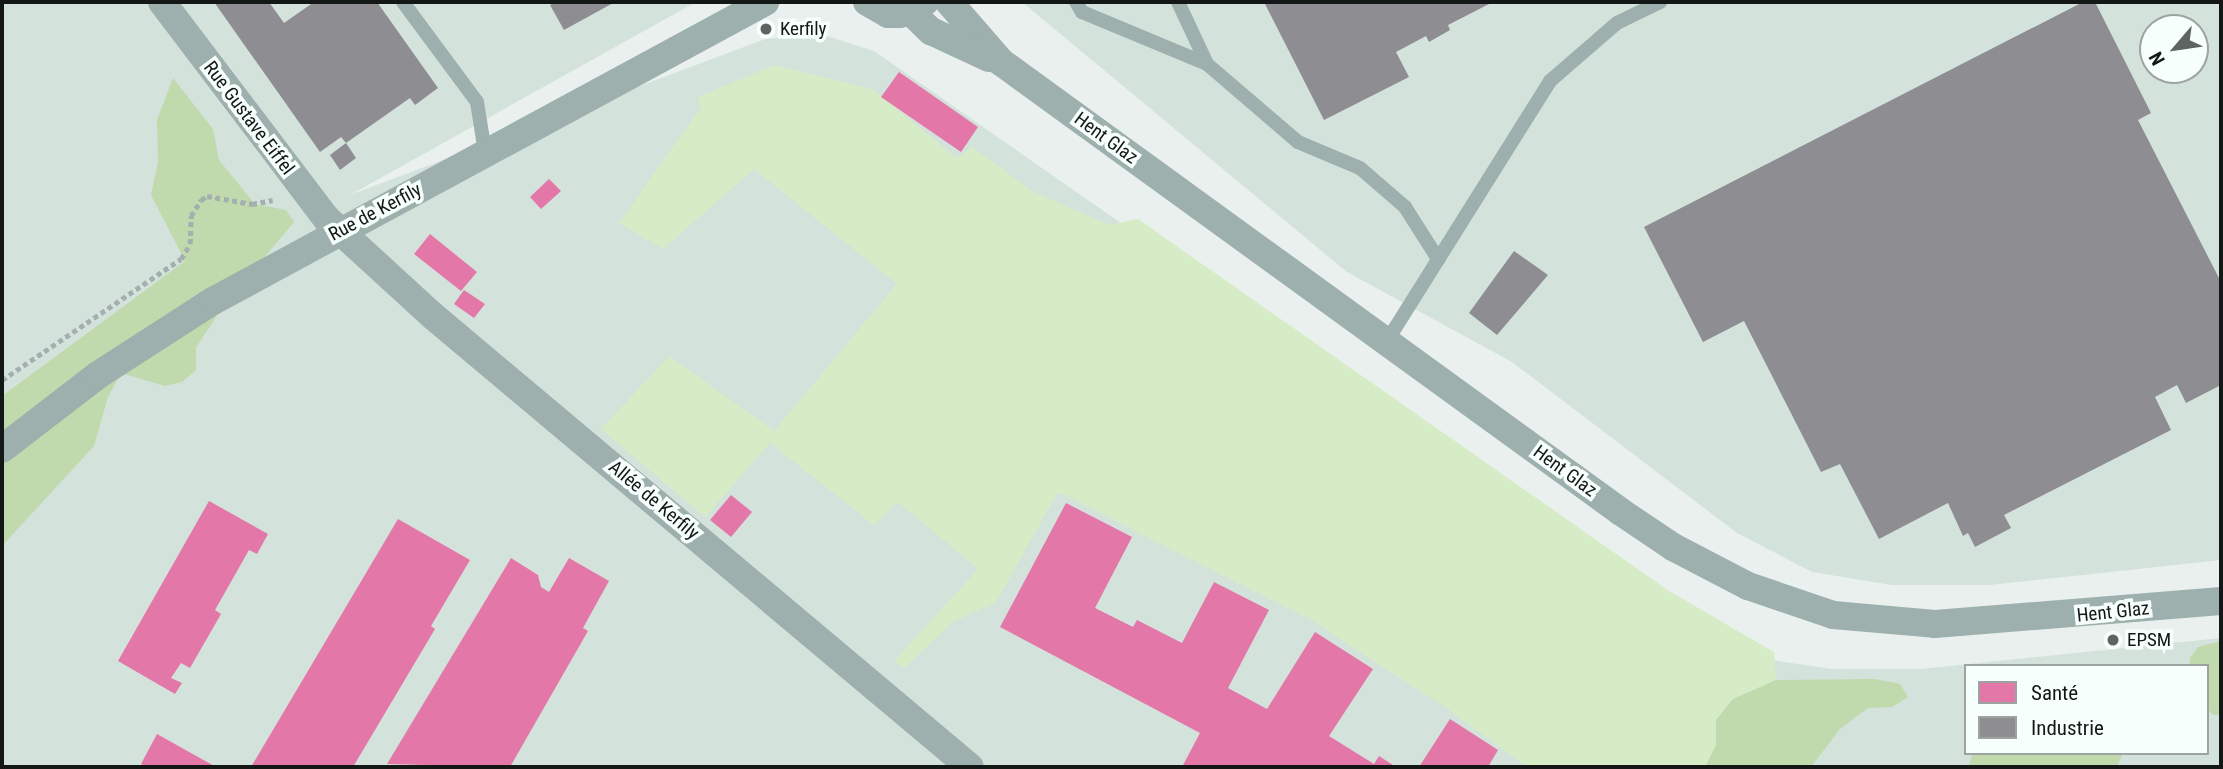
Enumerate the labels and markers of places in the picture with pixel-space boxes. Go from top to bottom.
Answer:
place label: Kerfily [780,18,826,40]
marker: Kerfily [758,21,774,37]
place label: EPSM [2127,629,2171,651]
marker: EPSM [2105,632,2121,648]

